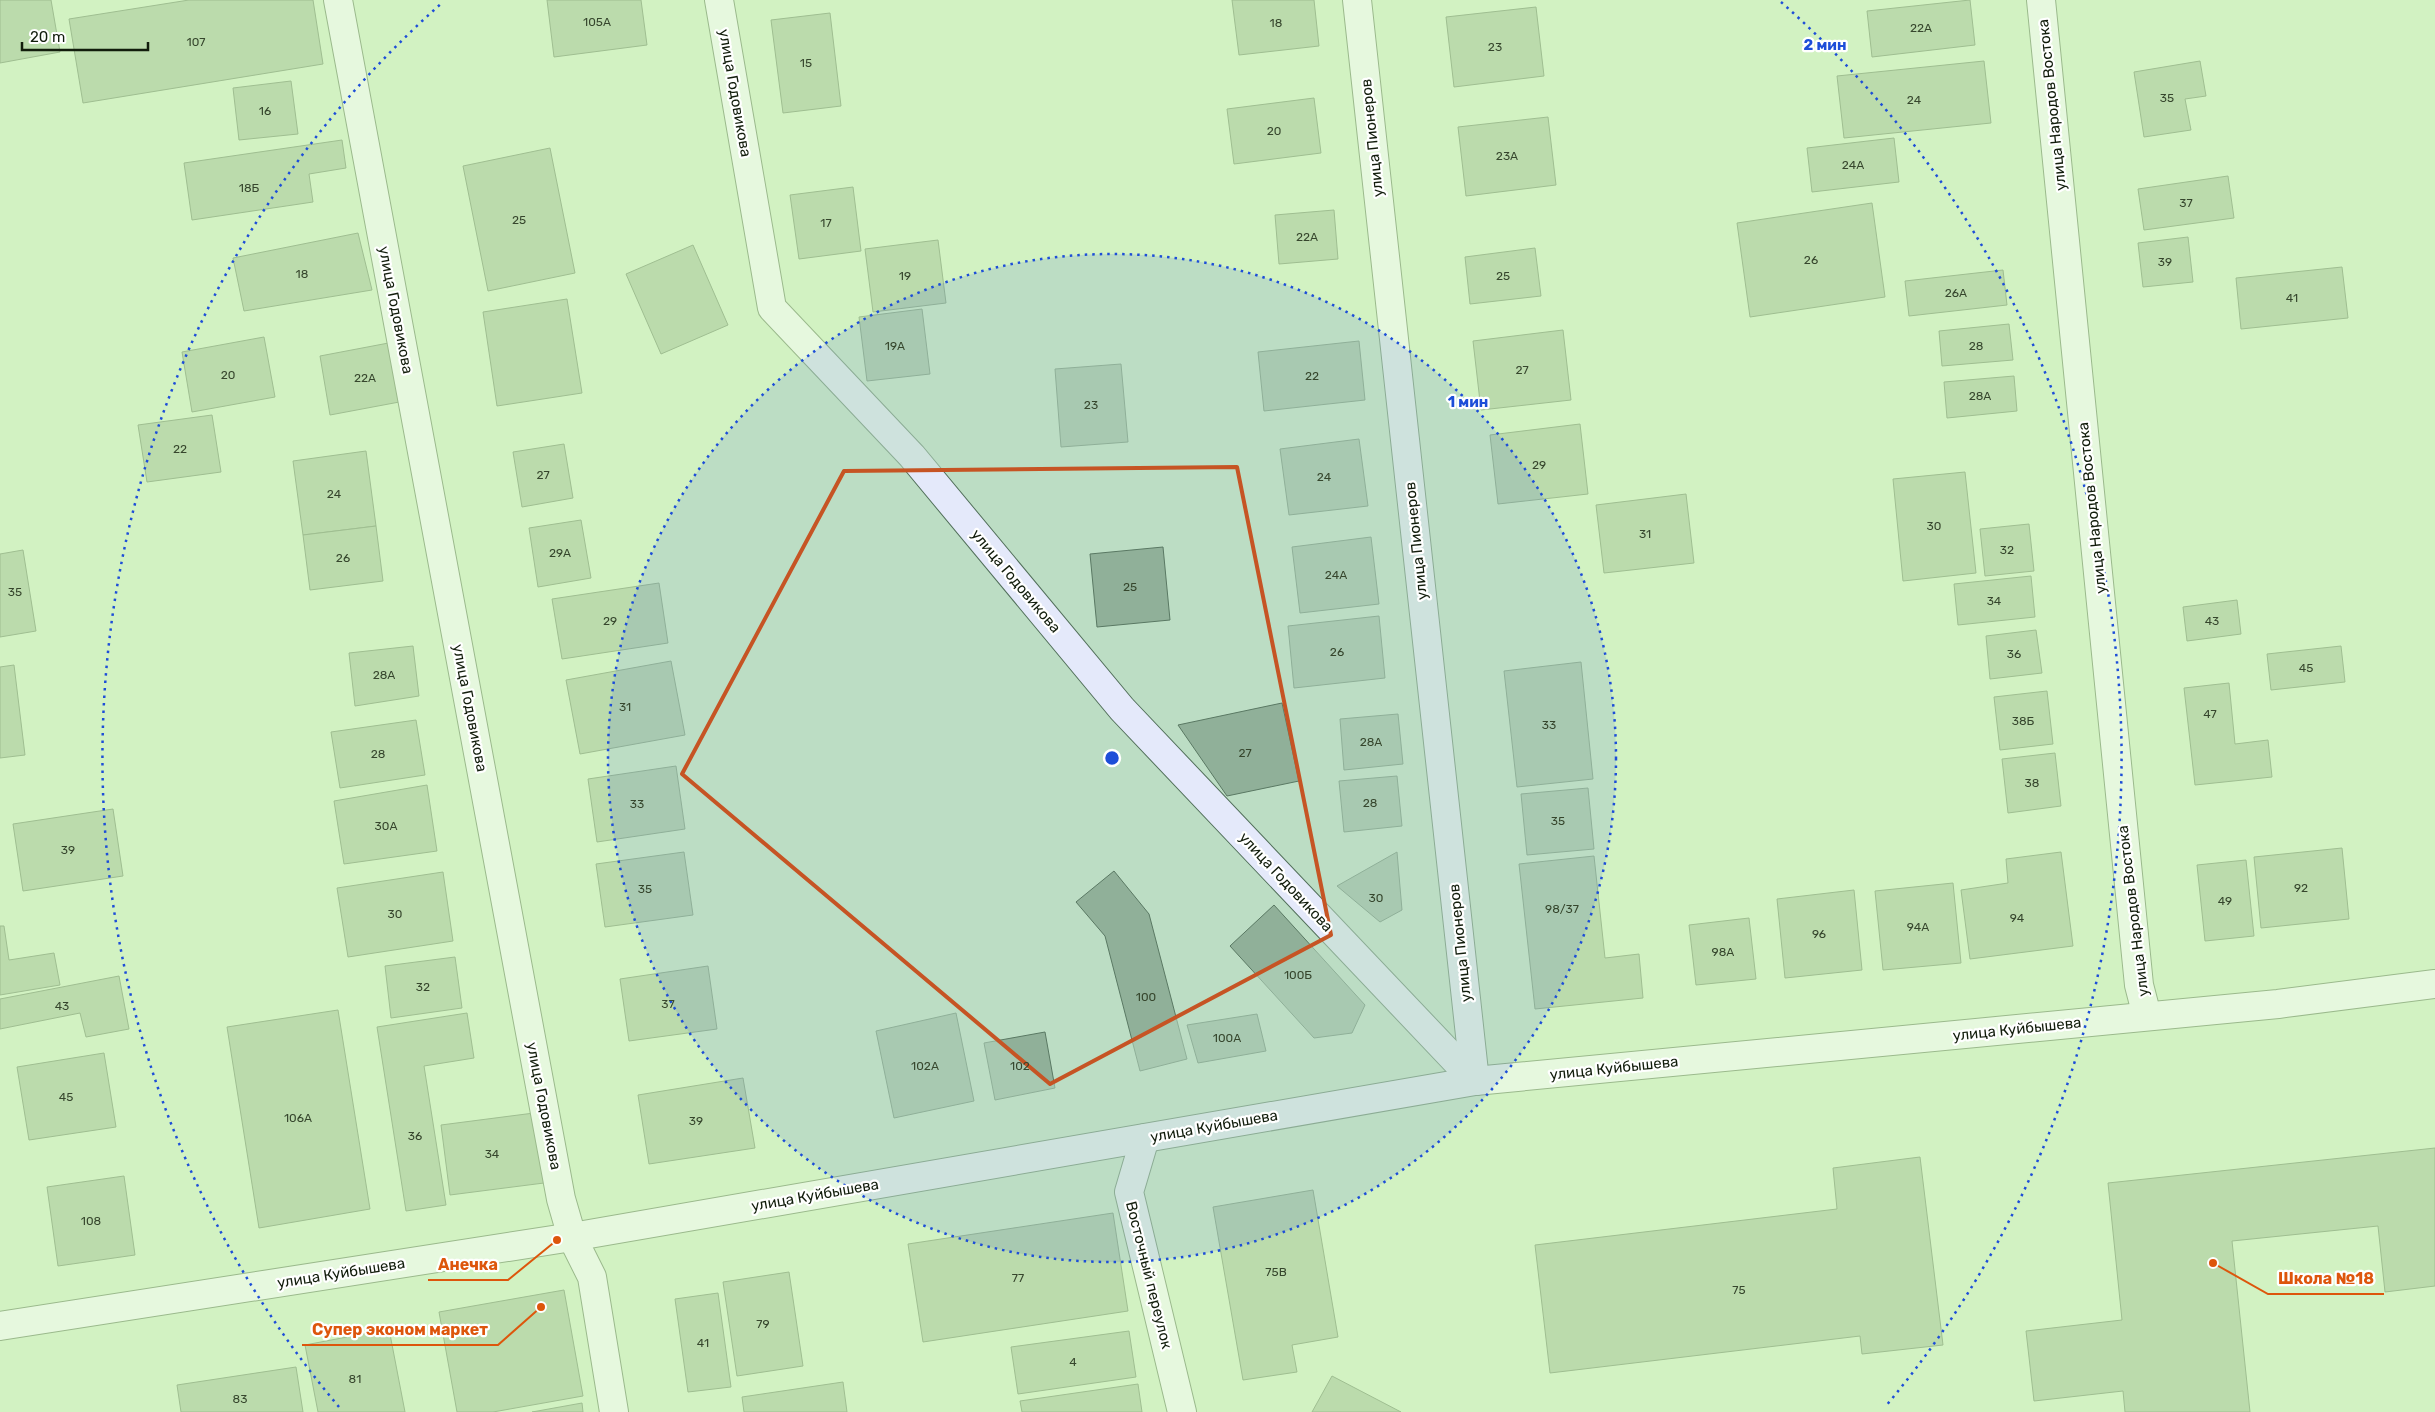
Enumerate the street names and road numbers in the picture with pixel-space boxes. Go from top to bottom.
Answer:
street label: улица Народов Востока [2034,18,2070,192]
street label: улица Годовикова [715,28,755,158]
street label: улица Пионеров [1357,78,1387,198]
street label: улица Годовикова [375,245,417,375]
street label: улица Народов Востока [2074,421,2110,595]
street label: улица Пионеров [1401,481,1431,601]
street label: улица Годовикова [967,526,1065,636]
street label: улица Годовикова [449,643,491,773]
street label: улица Народов Востока [2114,824,2152,998]
street label: улица Годовикова [1235,828,1337,936]
street label: улица Пионеров [1445,883,1475,1003]
street label: улица Куйбышева [1952,1013,2082,1045]
street label: улица Годовикова [523,1041,565,1171]
street label: улица Куйбышева [1549,1052,1679,1084]
street label: улица Куйбышева [1149,1106,1279,1146]
street label: улица Куйбышева [750,1175,880,1215]
street label: Восточный переулок [1122,1199,1176,1351]
street label: улица Куйбышева [276,1254,406,1292]

